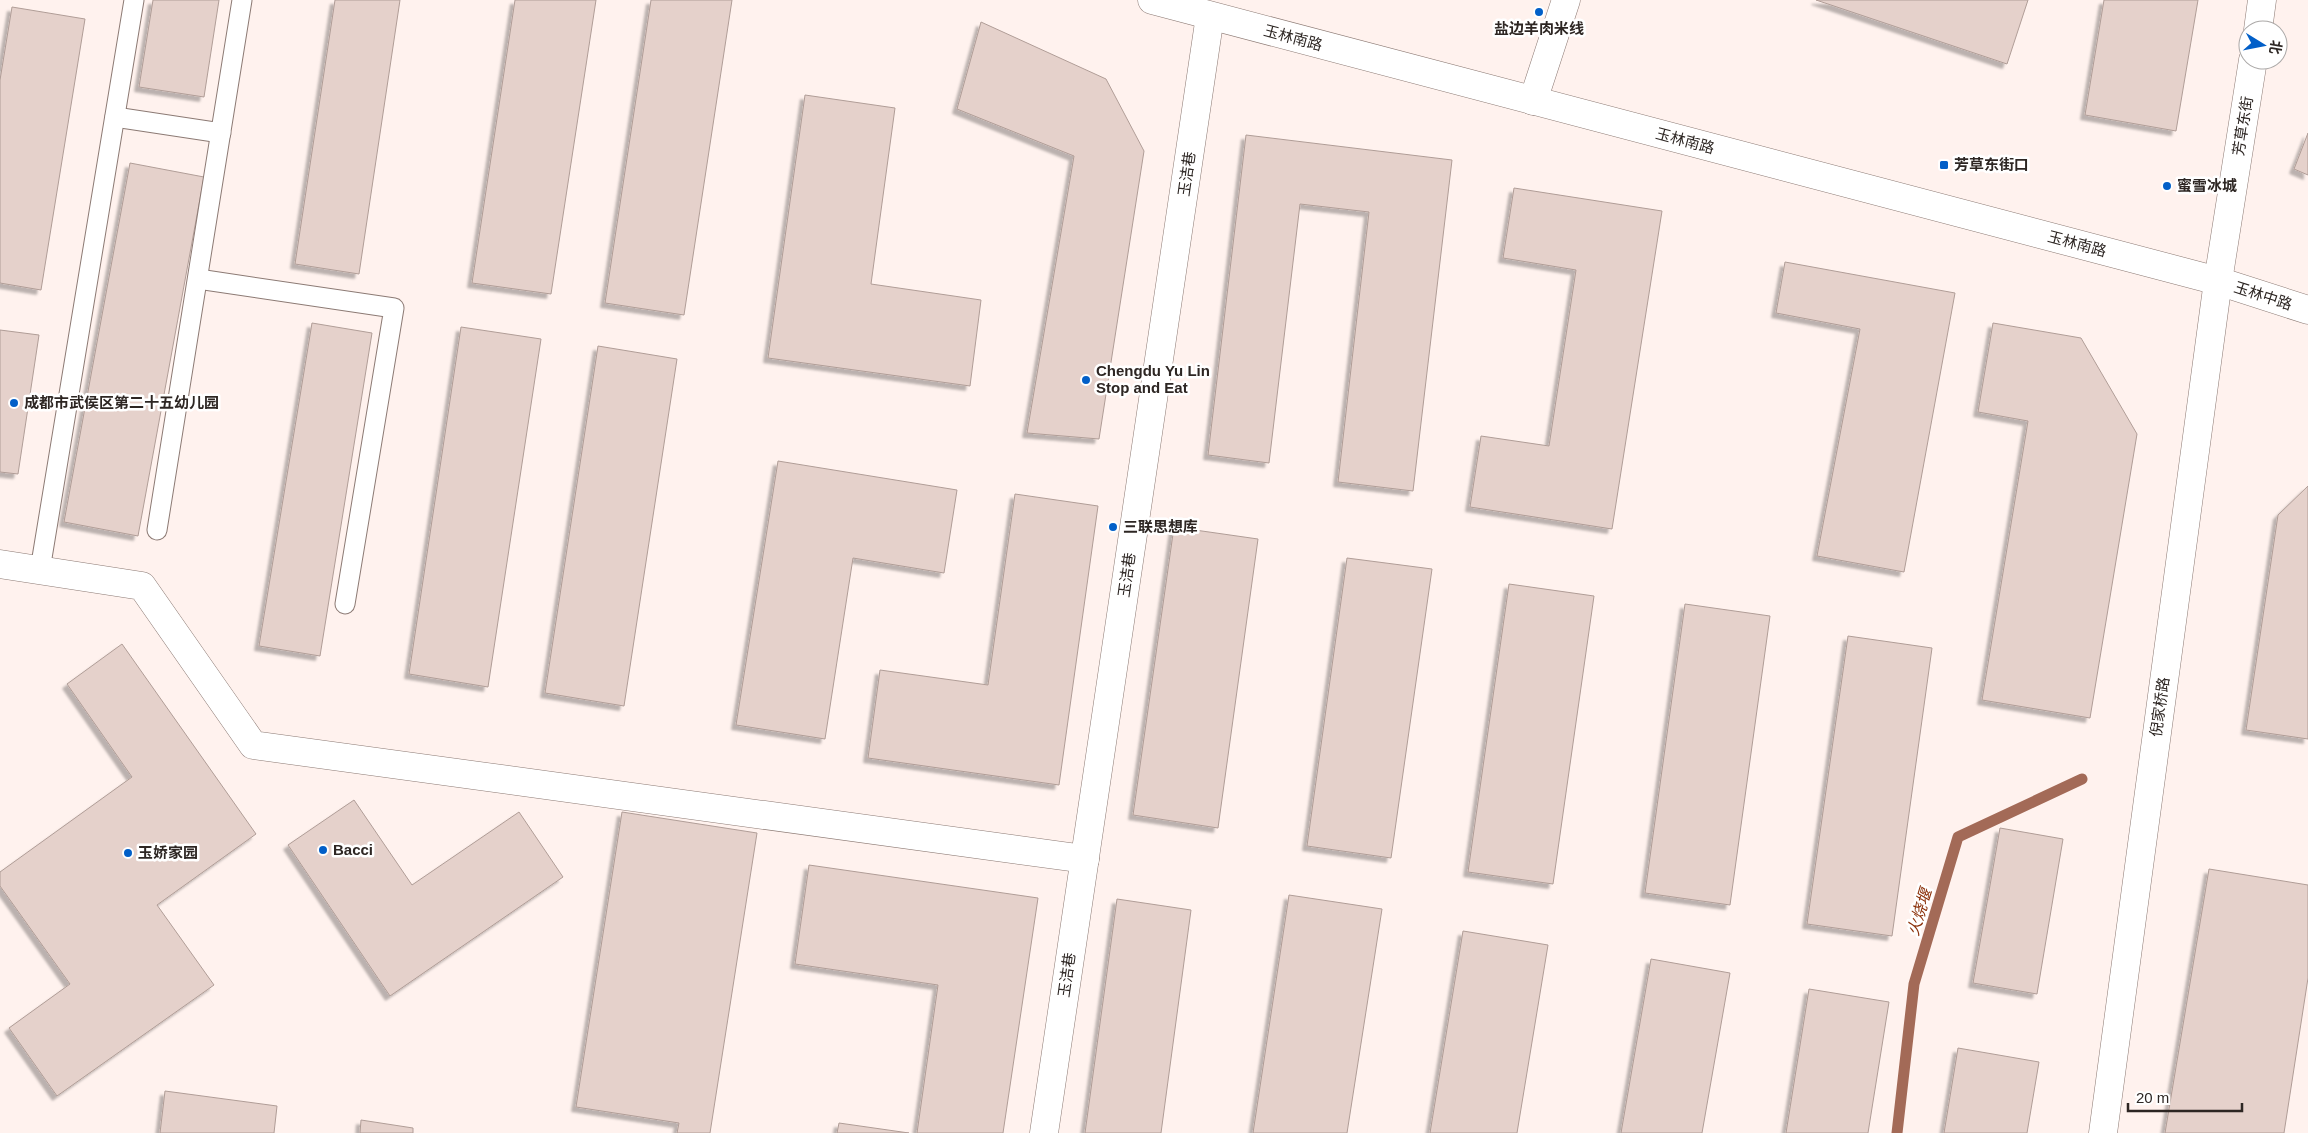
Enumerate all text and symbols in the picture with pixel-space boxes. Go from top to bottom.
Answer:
marker: 盐边羊肉米线 [1533,6,1545,18]
place label: 盐边羊肉米线 [1494,20,1584,37]
north arrow [2238,20,2288,70]
street label: 玉林南路 [1262,22,1324,53]
text: 北 [2267,39,2285,56]
street label: 芳草东街 [2229,95,2256,157]
street label: 玉林南路 [1654,125,1716,156]
street label: 玉洁巷 [1175,150,1198,197]
place label: 芳草东街口 [1954,156,2029,173]
marker: 芳草东街口 [1938,159,1950,171]
place label: 蜜雪冰城 [2177,177,2237,194]
marker: 蜜雪冰城 [2161,180,2173,192]
street label: 玉林南路 [2046,228,2108,259]
street label: 玉林中路 [2232,278,2294,313]
place label: Chengdu Yu Lin Stop and Eat [1096,362,1210,396]
marker: Chengdu Yu Lin Stop and Eat [1080,374,1092,386]
place label: 成都市武侯区第二十五幼儿园 [24,394,219,411]
marker: 成都市武侯区第二十五幼儿园 [8,397,20,409]
place label: 三联思想库 [1123,518,1198,535]
marker: 三联思想库 [1107,521,1119,533]
street label: 玉洁巷 [1115,551,1138,598]
street label: 倪家桥路 [2147,676,2172,738]
place label: Bacci [333,841,373,858]
place label: 玉娇家园 [138,844,198,861]
marker: Bacci [317,844,329,856]
marker: 玉娇家园 [122,847,134,859]
water label: 火烧堰 [1904,884,1935,938]
street label: 玉洁巷 [1055,951,1078,998]
scale bar [2128,1080,2242,1112]
text: 20 m [2136,1089,2169,1106]

